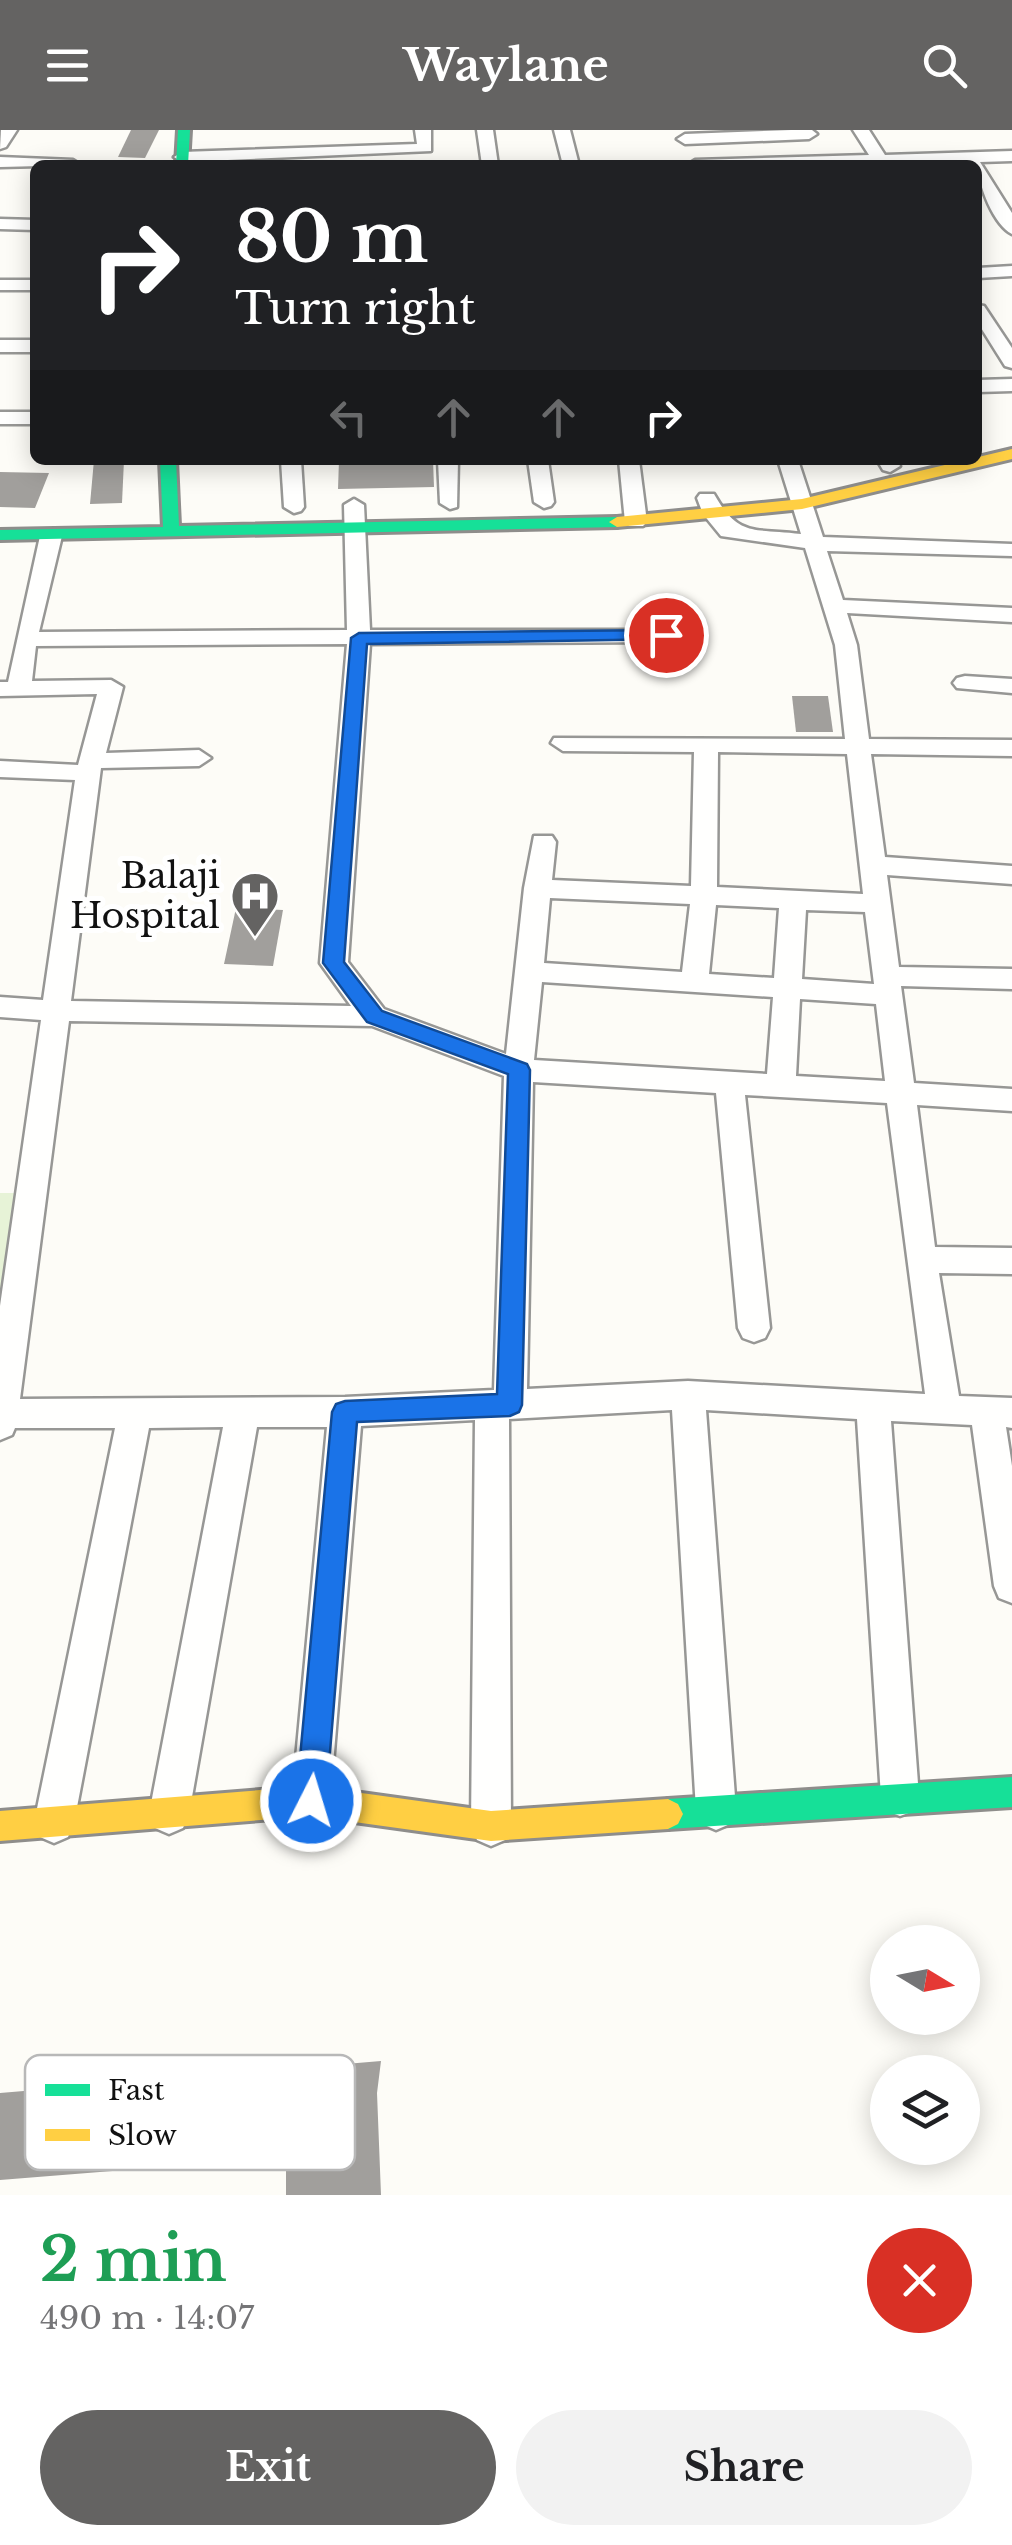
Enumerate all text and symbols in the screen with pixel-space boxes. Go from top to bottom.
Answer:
text: Waylane [403,37,609,93]
icon: menu [40,38,95,93]
icon: search [917,38,972,93]
text: 80 m [235,194,428,281]
icon: right [70,200,200,330]
text: Turn right [235,280,476,336]
icon: left [321,390,376,445]
icon: ahead [426,390,481,445]
icon: ahead [531,390,586,445]
icon: right [636,390,691,445]
pin [624,593,709,678]
icon: arrive [639,608,694,663]
place label: Balaji Hospital [70,854,220,937]
hospital icon: Balaji Hospital [229,870,281,938]
position arrow [259,1749,363,1853]
north arrow [870,1925,980,2035]
map controls [870,1925,980,2165]
legend [25,2055,355,2170]
button: layers [870,2055,980,2165]
text: Fast [108,2073,165,2108]
text: Slow [108,2118,177,2153]
text: 2 min [40,2223,227,2297]
button: close [867,2228,972,2333]
text: 490 m · 14:07 [40,2298,254,2338]
button: Exit [40,2410,496,2525]
button: Share [516,2410,972,2525]

